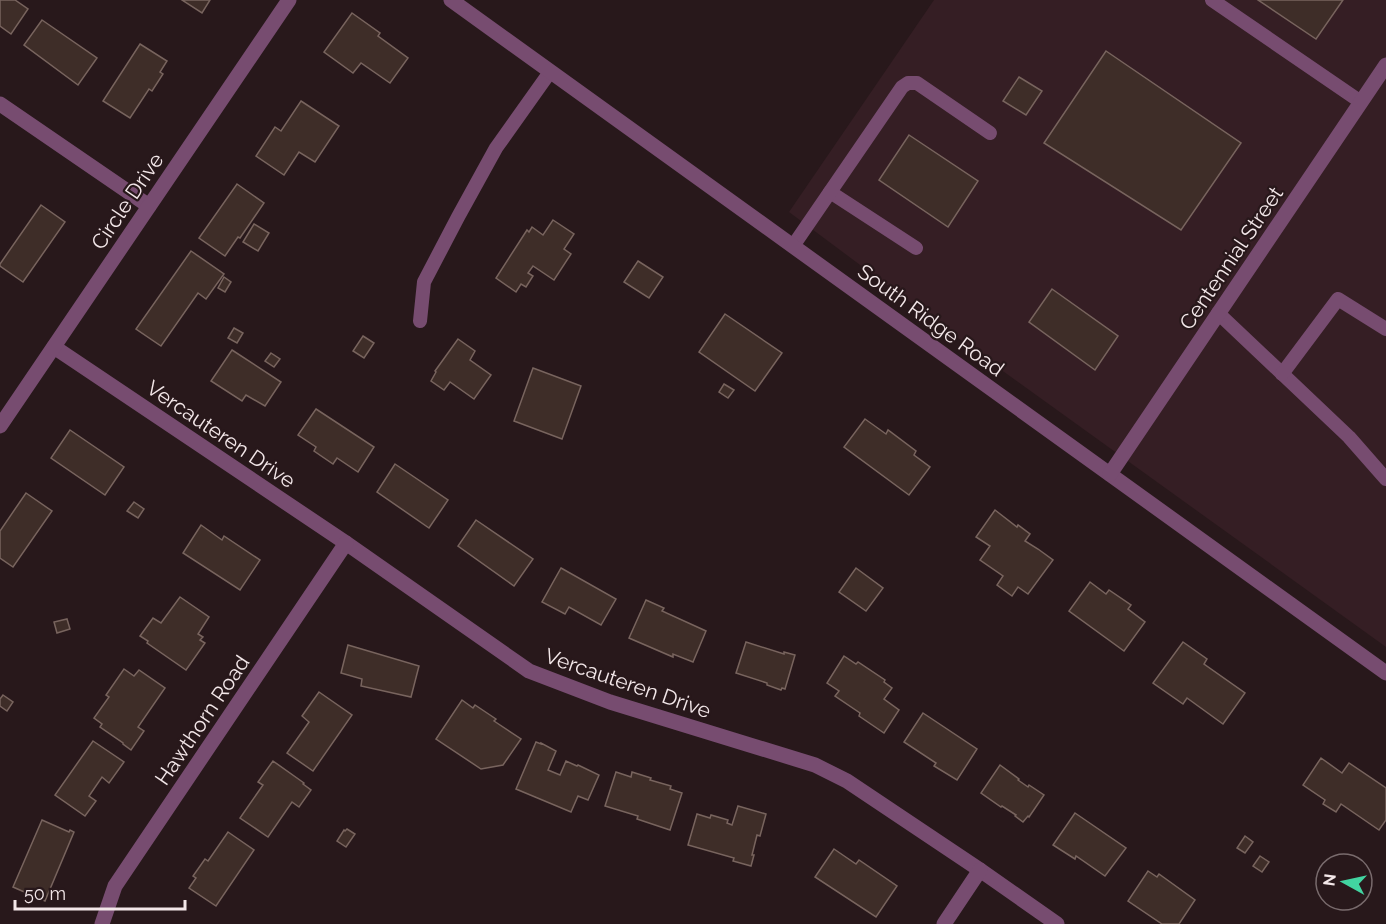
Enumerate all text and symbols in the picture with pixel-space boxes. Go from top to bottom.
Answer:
street label: Circle Drive [86,148,168,254]
street label: Centennial Street [1174,182,1288,334]
street label: South Ridge Road [853,259,1009,381]
street label: Vercauteren Drive [142,375,300,493]
street label: Vercauteren Drive [542,643,714,723]
street label: Hawthorn Road [150,651,254,789]
north arrow [1314,852,1374,912]
scale bar [15,873,184,911]
text: N [1319,873,1340,887]
text: 50 m [24,883,66,904]

